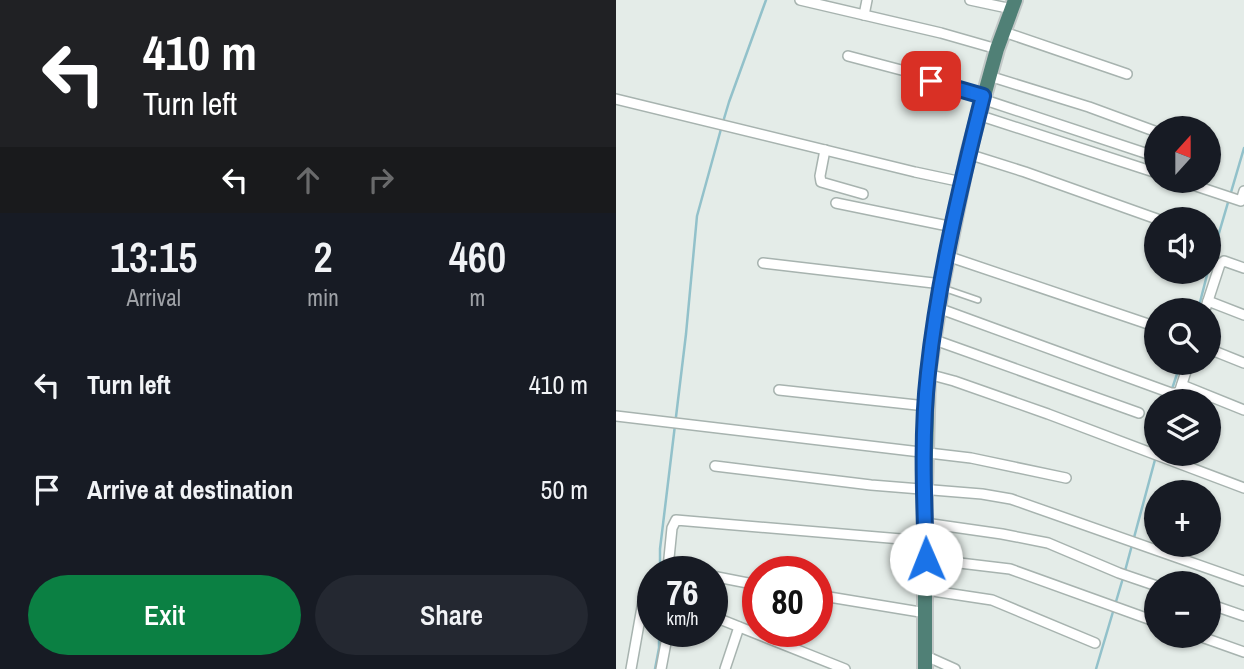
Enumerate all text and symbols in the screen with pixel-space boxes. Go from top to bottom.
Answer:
text: 410 m [143,19,257,85]
icon: left [28,28,119,119]
pin [901,51,961,111]
icon: arrive [912,62,950,100]
text: Turn left [143,82,237,125]
north arrow [1144,116,1222,192]
map controls [1144,116,1221,648]
icon: left [216,161,254,199]
icon: ahead [289,161,327,199]
icon: right [362,161,400,199]
button: sound [1144,207,1221,284]
text: 13:15 [110,229,197,285]
text: 2 [313,229,333,285]
text: 460 [449,229,506,285]
text: Arrival [126,282,181,313]
text: min [307,282,339,313]
text: m [470,282,485,313]
button: search [1144,298,1221,375]
icon: left [28,366,66,404]
text: Turn left [87,367,171,402]
text: 410 m [529,367,588,402]
button: layers [1144,389,1221,466]
icon: arrive [28,471,66,509]
text: Arrive at destination [87,472,293,507]
text: 50 m [541,472,588,507]
button: + [1144,480,1221,557]
position arrow [889,522,963,596]
speed limit sign: 80 [742,556,833,647]
text: 76 [667,569,698,616]
button: − [1144,571,1221,648]
button: Exit [28,575,301,655]
button: Share [315,575,588,655]
text: km/h [667,606,699,631]

